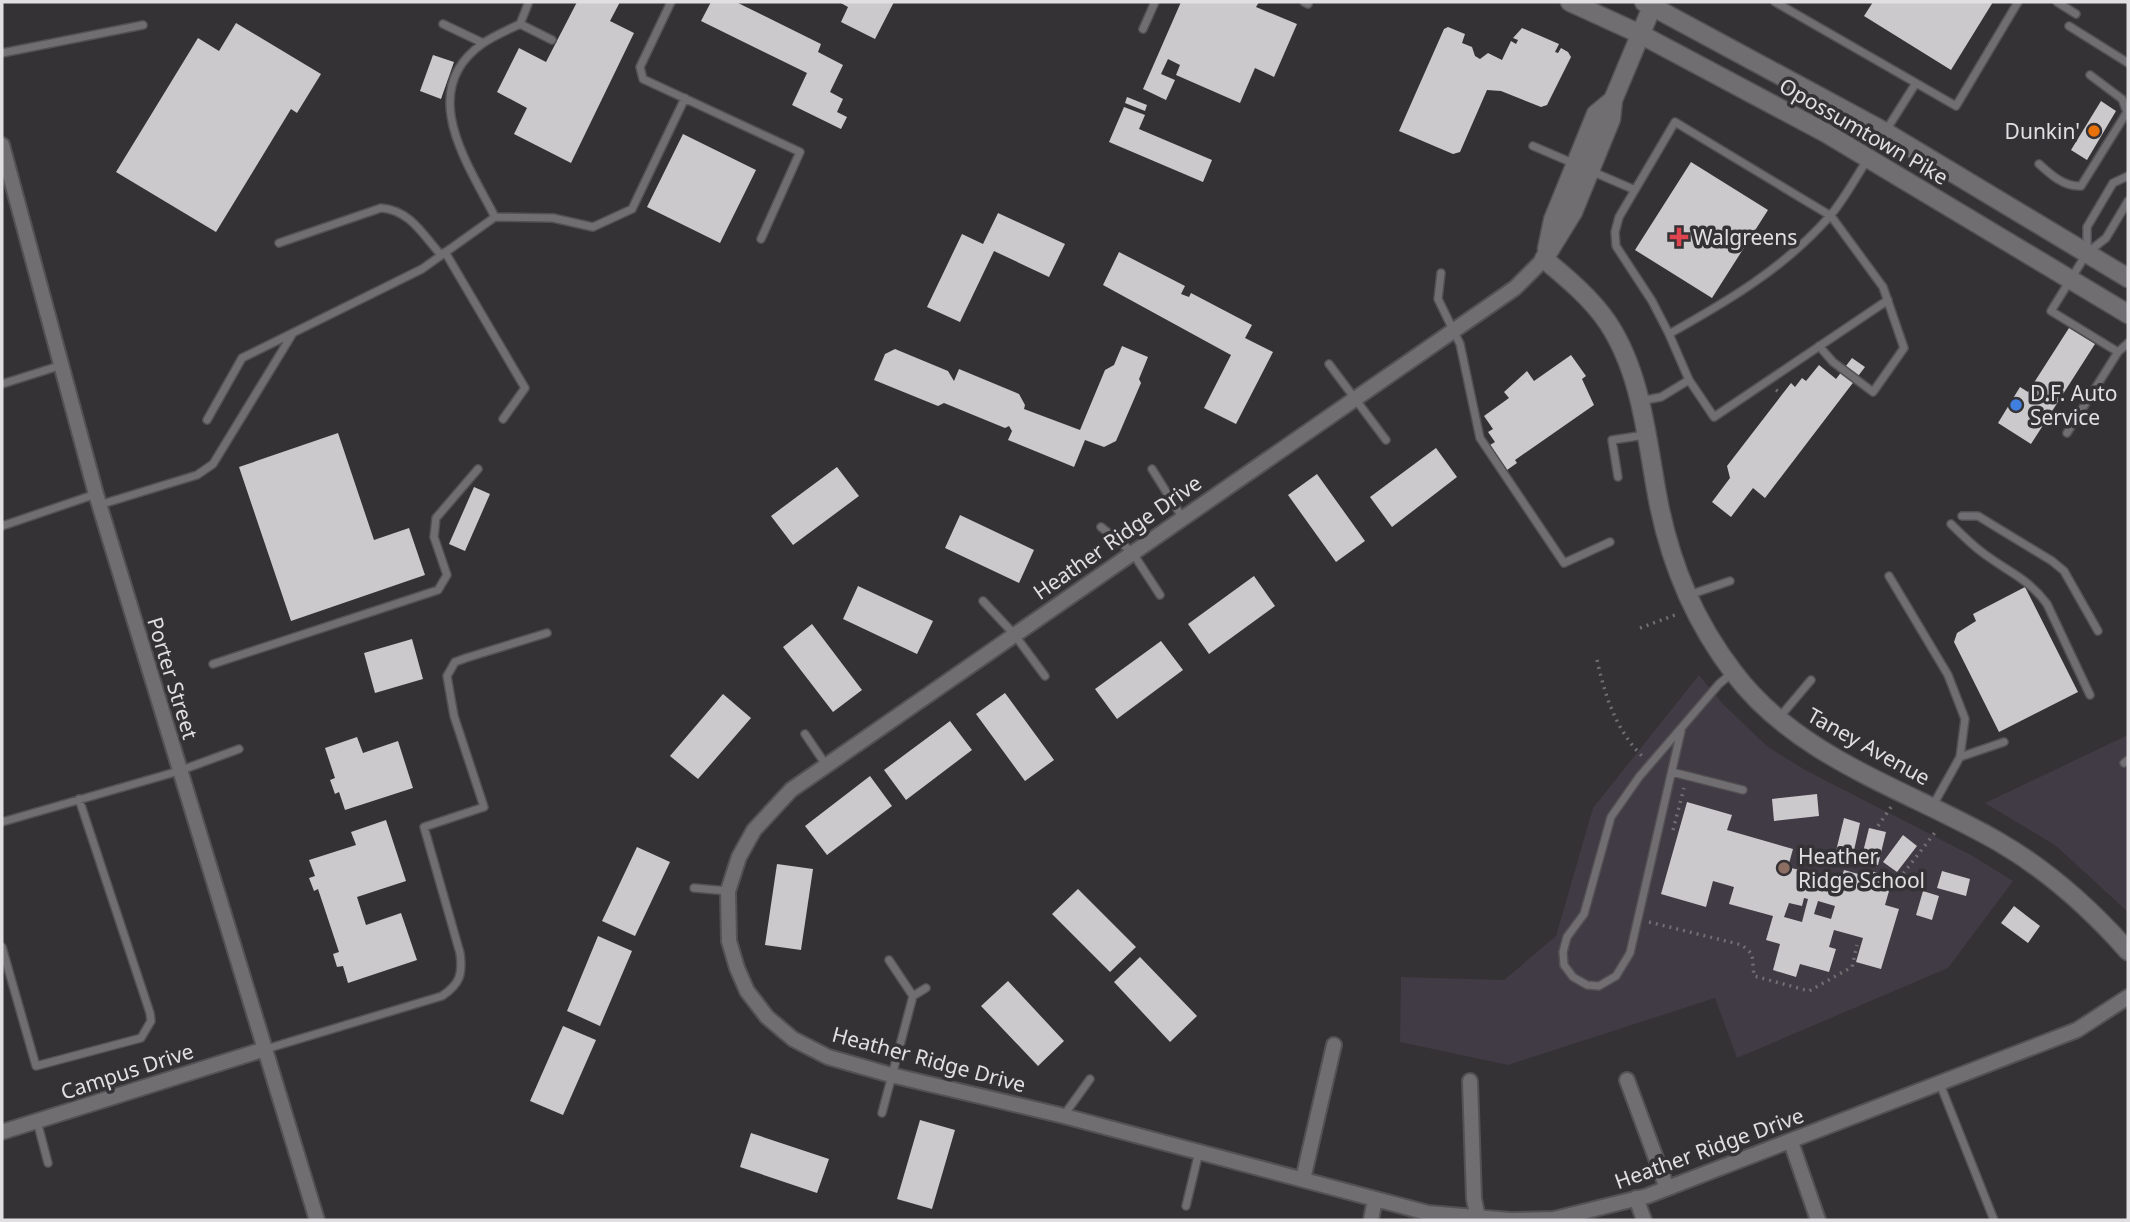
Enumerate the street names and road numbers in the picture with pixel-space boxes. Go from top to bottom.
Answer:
street label: Opossumtown Pike [1774,71,1954,191]
street label: Heather Ridge Drive [1027,468,1207,606]
street label: Porter Street [141,614,205,743]
street label: Taney Avenue [1803,701,1935,791]
street label: Heather Ridge Drive [829,1020,1029,1098]
street label: Campus Drive [57,1036,197,1106]
street label: Heather Ridge Drive [1611,1101,1807,1195]

